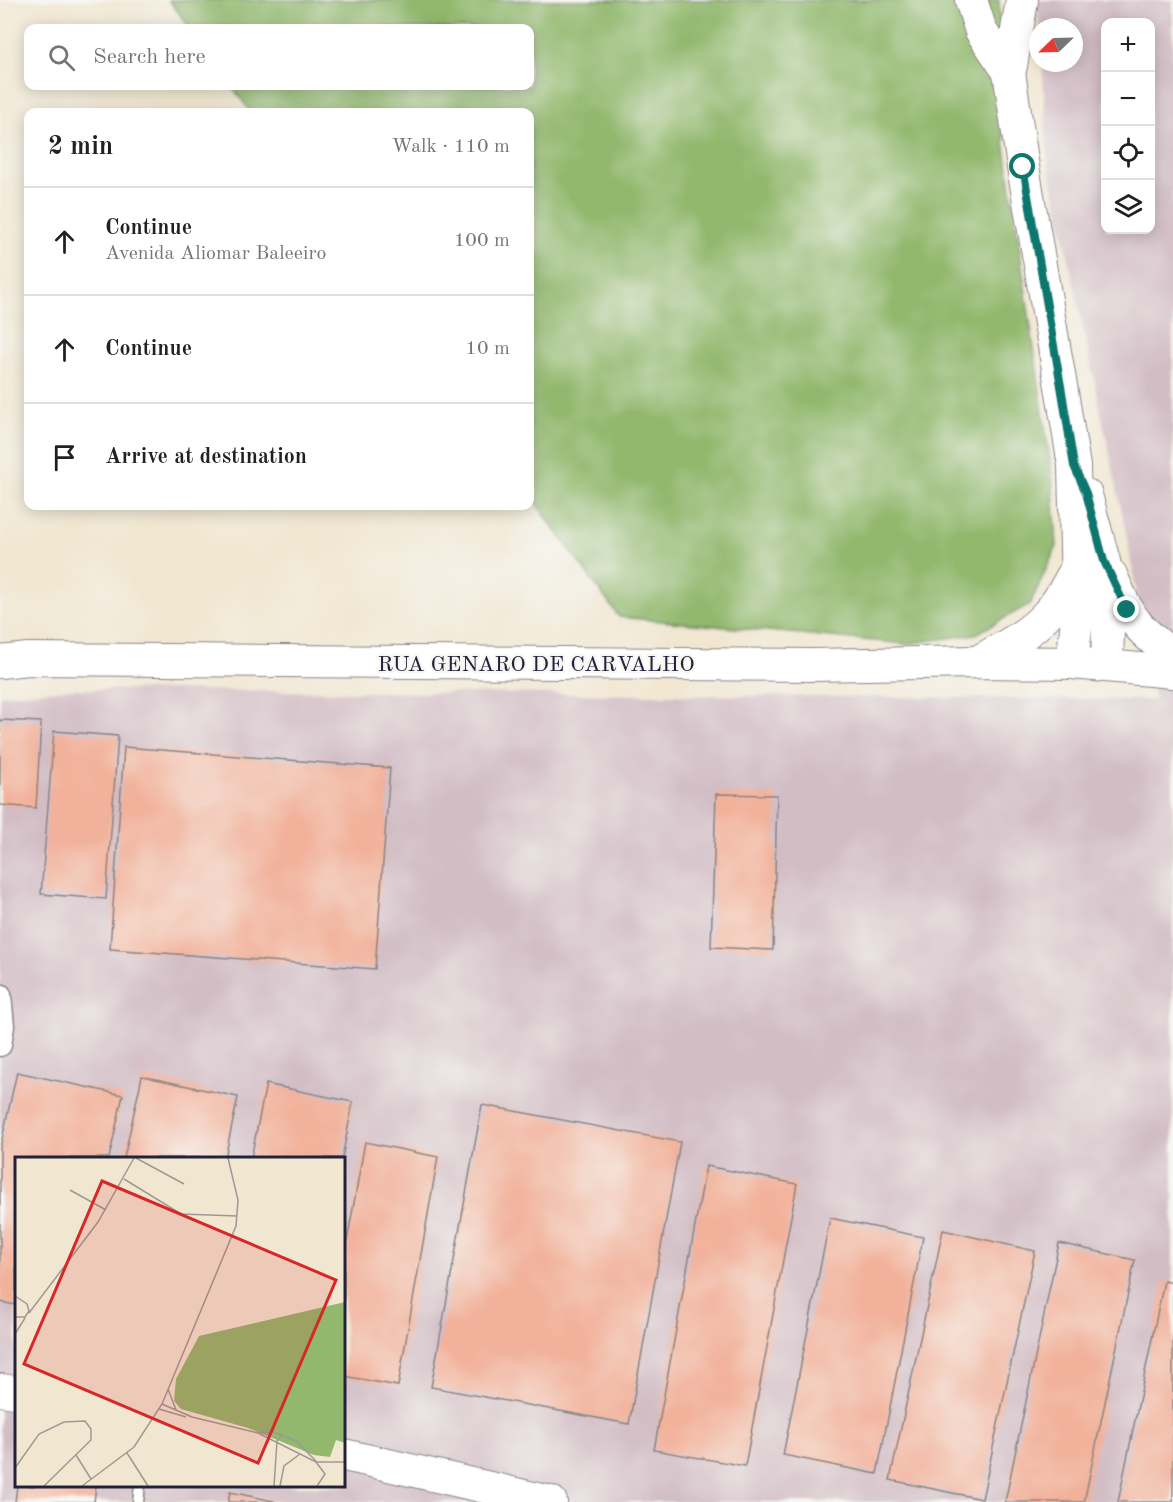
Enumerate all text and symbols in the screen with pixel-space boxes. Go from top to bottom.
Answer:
north arrow [1029,18,1083,72]
map controls [1101,18,1155,234]
button: + [1101,18,1155,72]
search box [24,24,534,90]
icon: search [45,41,78,74]
text: Search here [93,46,206,68]
button: − [1101,72,1155,126]
button: locate [1101,126,1155,180]
text: 2 min [48,134,113,160]
text: Walk · 110 m [391,137,510,157]
route start [1009,153,1035,179]
button: layers [1101,180,1155,234]
text: Continue [105,217,192,239]
icon: ahead [48,225,81,258]
text: 100 m [454,231,510,251]
text: Avenida Aliomar Baleeiro [105,244,327,264]
icon: ahead [48,333,81,366]
text: Continue [105,338,192,360]
text: 10 m [465,339,510,359]
icon: arrive [48,441,81,474]
text: Arrive at destination [105,446,307,468]
route end [1113,596,1139,622]
street label: RUA GENARO DE CARVALHO [377,654,695,676]
inset map [15,1157,345,1487]

